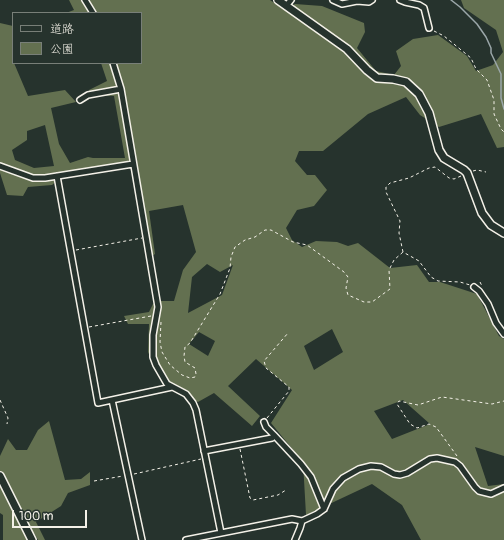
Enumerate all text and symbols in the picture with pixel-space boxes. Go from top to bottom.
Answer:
legend [12,12,142,64]
text: 道路 [50,22,74,37]
text: 公園 [50,42,74,57]
scale bar [14,502,89,528]
text: 100 m [19,509,53,524]

